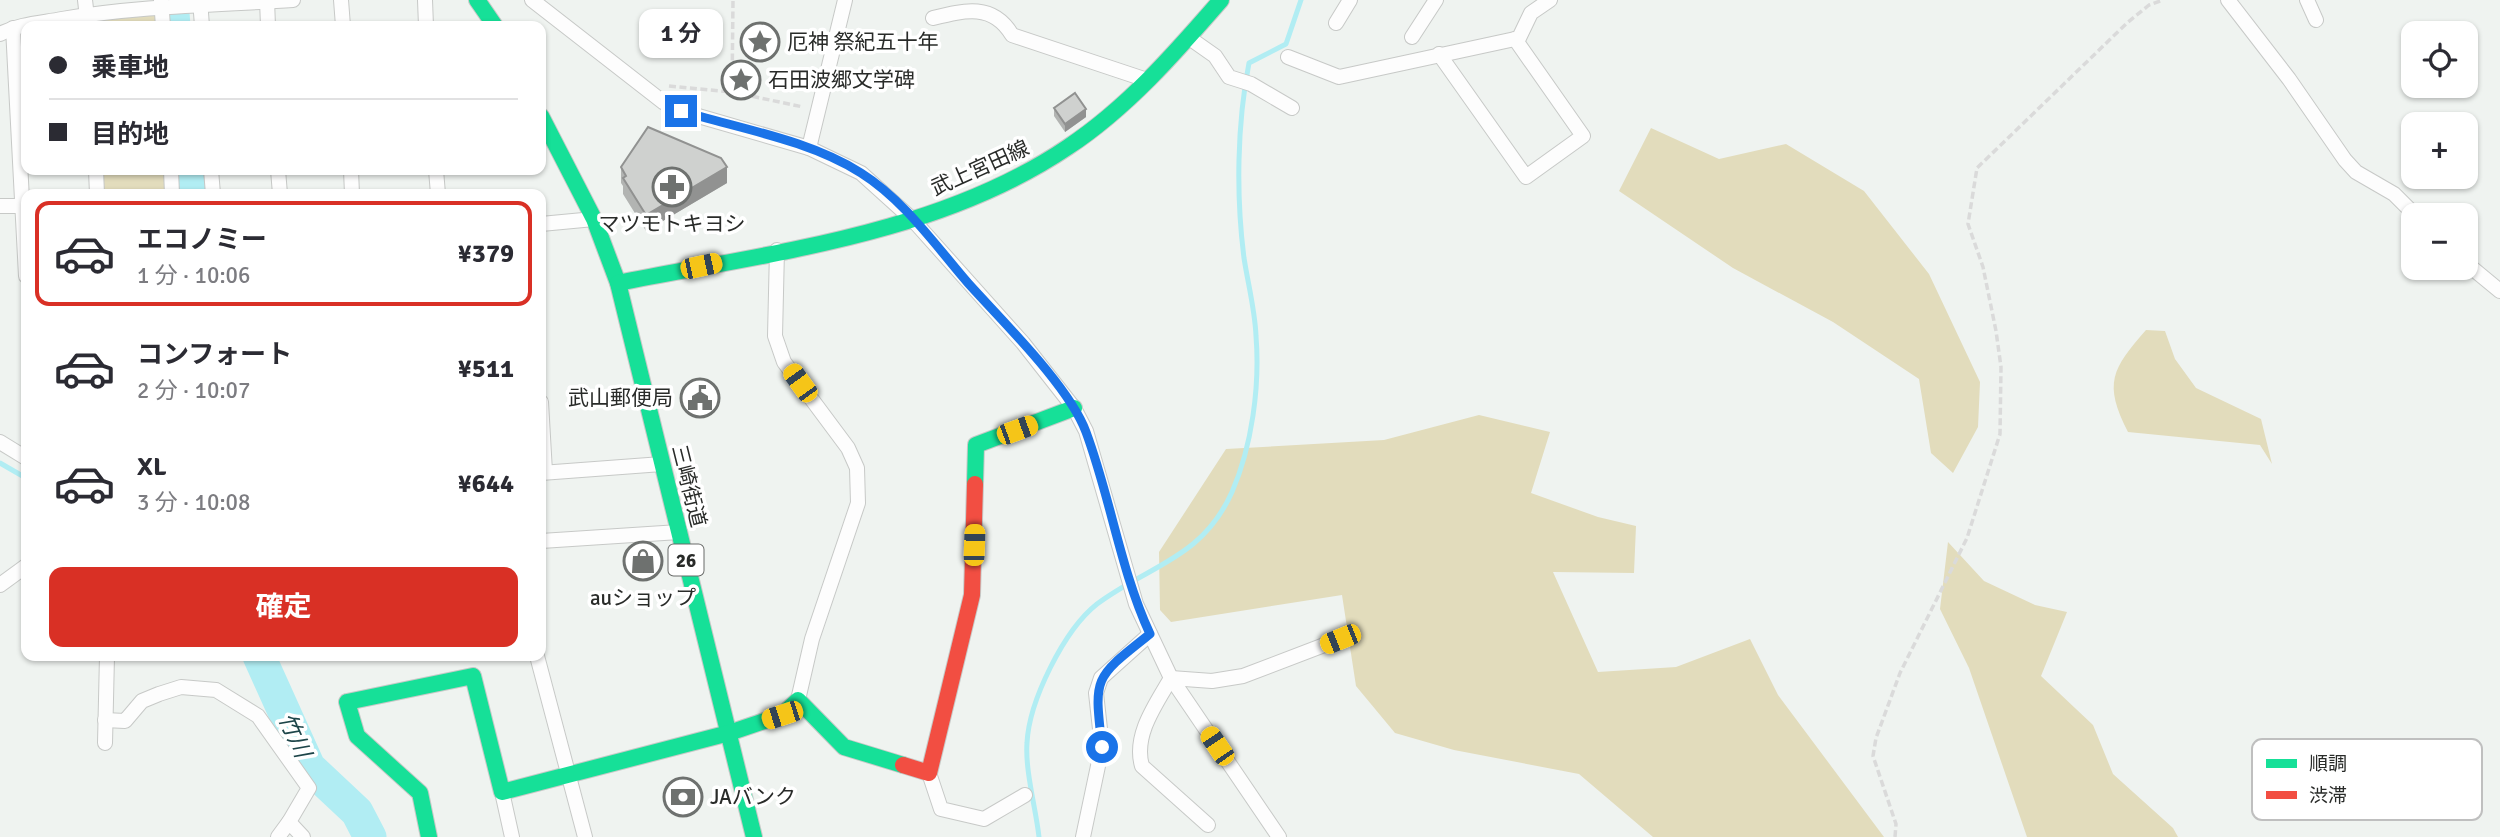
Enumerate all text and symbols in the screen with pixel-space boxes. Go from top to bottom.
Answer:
callout: 1 分 [639,10,723,58]
text: 1 分 [661,19,701,48]
place icon: 厄神 祭紀五十年 [739,21,781,63]
map controls [2401,21,2478,280]
button: locate [2401,21,2478,98]
place label: 厄神 祭紀五十年 [787,29,939,55]
text: 乗車地 [91,52,169,84]
place icon: 石田波郷文学碑 [720,59,762,101]
place label: 石田波郷文学碑 [768,67,915,93]
route end [665,95,697,127]
button: + [2401,112,2478,189]
text: 目的地 [91,119,169,151]
street label: 武上宮田線 [927,135,1033,201]
pharmacy icon: マツモトキヨシ [651,166,693,208]
button: − [2401,203,2478,280]
place label: マツモトキヨシ [599,211,746,237]
icon: car [53,222,116,285]
text: エコノミー [137,224,267,256]
text: ¥379 [458,238,514,270]
car [679,251,724,281]
text: 1 分 · 10:06 [137,261,250,290]
icon: car [53,337,116,400]
text: コンフォート [137,339,292,371]
text: ¥511 [458,353,514,385]
car [780,360,821,406]
text: 2 分 · 10:07 [137,376,250,405]
public building icon: 武山郵便局 [679,377,721,419]
place label: 武山郵便局 [568,385,673,411]
car [994,413,1041,447]
street label: 三崎街道 [666,442,712,530]
text: XL [137,451,167,483]
icon: car [53,452,116,515]
text: ¥644 [458,468,514,500]
text: 3 分 · 10:08 [137,488,250,517]
car [963,524,986,566]
shop icon: auショップ [622,540,664,582]
road number: 26 [668,544,704,576]
button: 確定 [49,567,518,647]
place label: auショップ [590,585,696,611]
car [1317,621,1364,657]
car [759,699,806,731]
water label: 竹川 [272,708,318,765]
car [1197,723,1238,769]
route start [1086,731,1118,763]
legend [2252,739,2482,820]
text: 順調 [2309,752,2347,776]
bank icon: JAバンク [662,776,704,818]
place label: JAバンク [710,784,796,810]
text: 渋滞 [2309,784,2347,808]

